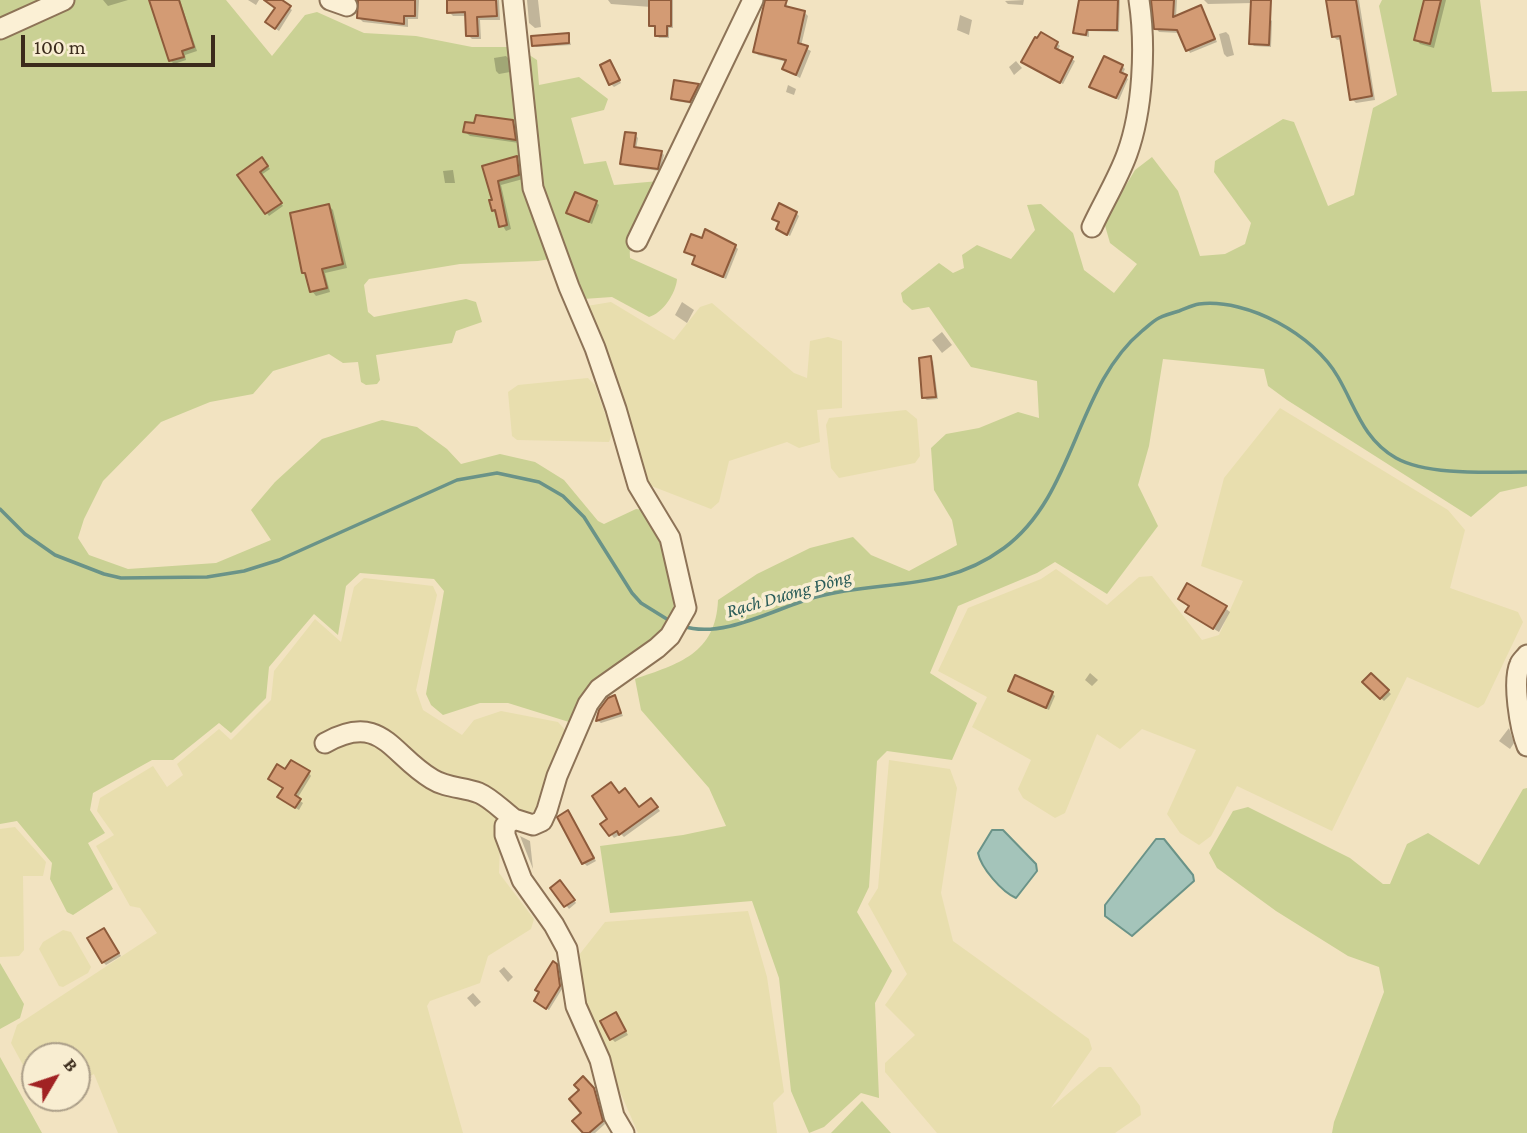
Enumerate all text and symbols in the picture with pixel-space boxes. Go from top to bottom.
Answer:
scale bar [24,21,219,65]
text: 100 m [34,35,86,59]
water label: Rạch Dương Đông [724,565,854,623]
north arrow [21,1042,91,1112]
text: B [59,1054,83,1076]

